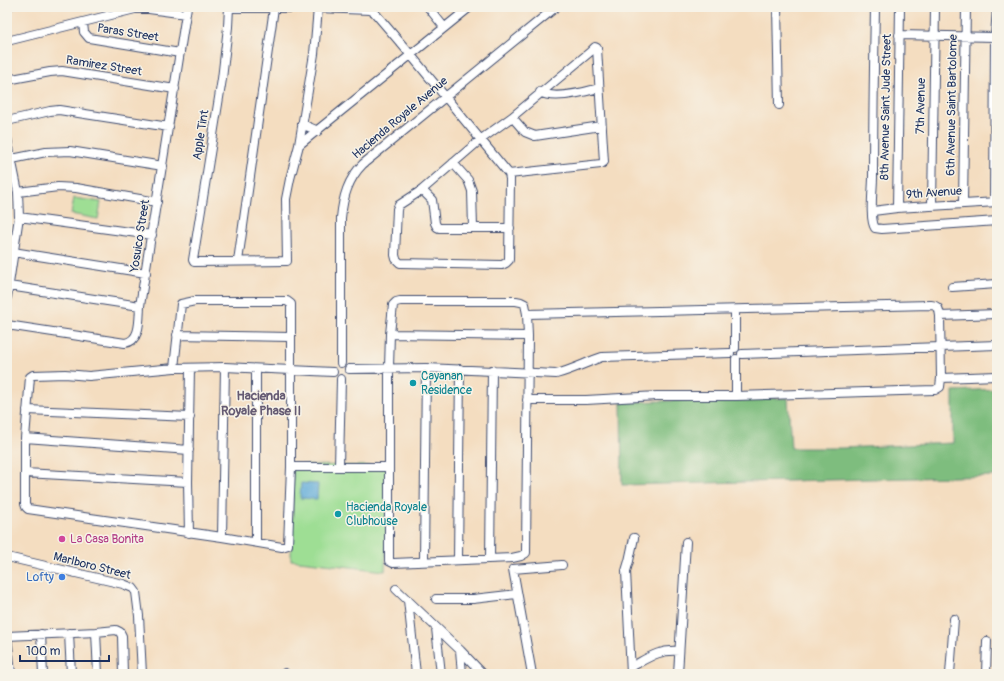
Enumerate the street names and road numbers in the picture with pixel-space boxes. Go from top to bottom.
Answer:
street label: Paras Street [96,21,160,45]
street label: 8th Avenue Saint Jude Street [877,34,895,180]
street label: 6th Avenue Saint Bartolome [943,34,961,176]
street label: Ramirez Street [65,53,143,79]
street label: Hacienda Royale Avenue [349,74,451,162]
street label: 7th Avenue [913,78,929,134]
street label: Apple Tint [190,109,212,161]
street label: 9th Avenue [905,184,963,202]
street label: Yosuico Street [127,198,153,274]
street label: Marlboro Street [52,549,132,583]

